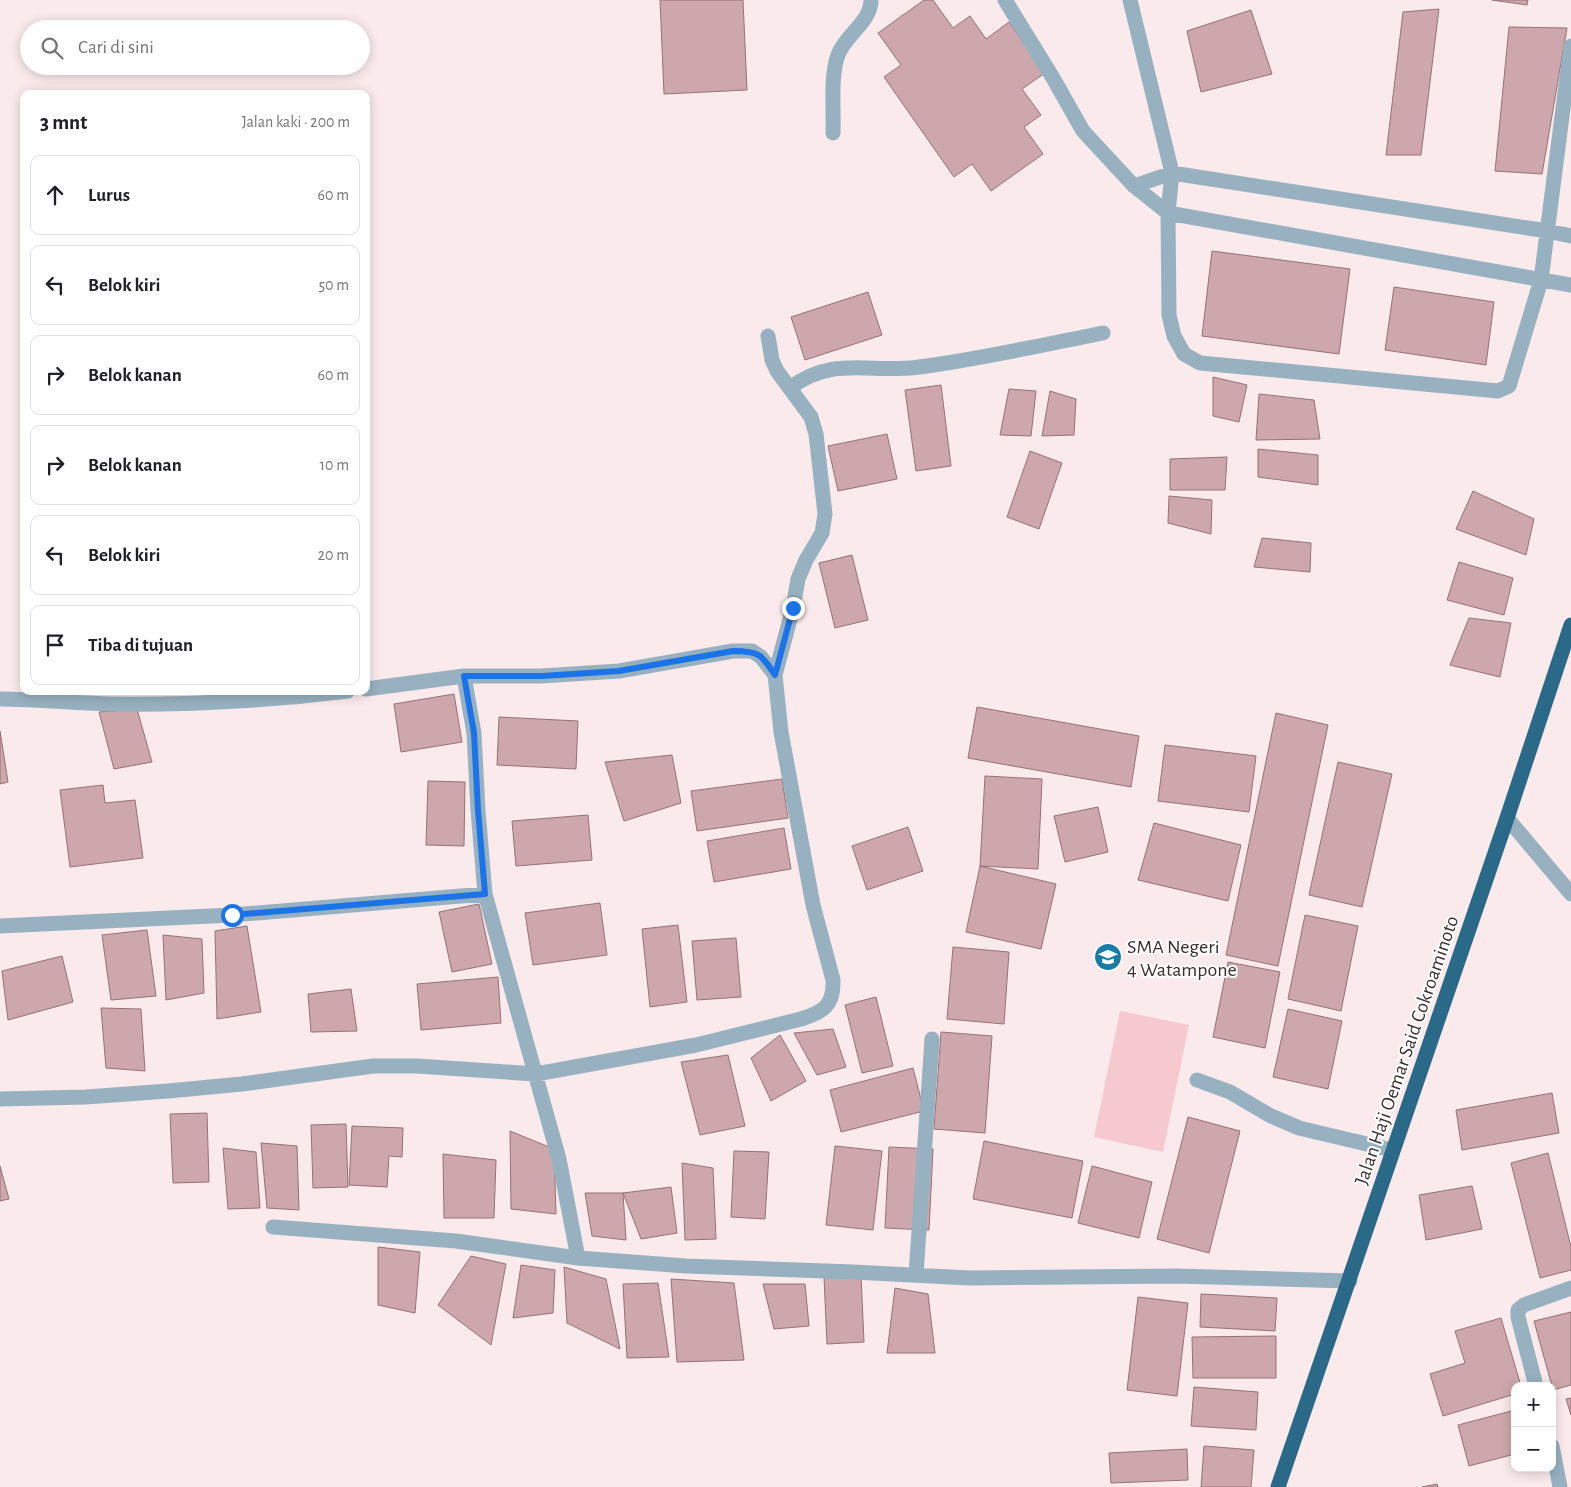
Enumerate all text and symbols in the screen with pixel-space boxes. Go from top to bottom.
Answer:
search box [20,20,370,75]
icon: search [38,34,66,62]
text: Cari di sini [78,38,154,57]
text: 3 mnt [40,112,87,133]
text: Jalan kaki · 200 m [242,114,350,130]
icon: ahead [41,181,69,209]
text: Lurus [88,186,130,205]
text: 60 m [318,187,349,203]
icon: left [41,271,69,299]
text: Belok kiri [88,276,160,295]
text: 50 m [318,277,349,293]
icon: right [41,361,69,389]
text: Belok kanan [88,366,182,385]
text: 60 m [318,367,349,383]
icon: right [41,451,69,479]
text: Belok kanan [88,456,182,475]
text: 10 m [320,457,349,473]
icon: left [41,541,69,569]
text: Belok kiri [88,546,160,565]
text: 20 m [318,547,349,563]
route end [782,597,805,620]
icon: arrive [41,631,69,659]
text: Tiba di tujuan [88,636,193,655]
route start [221,904,244,927]
street label: Jalan Haji Oemar Said Cokroaminoto [1351,913,1463,1187]
place label: SMA Negeri 4 Watampone [1127,937,1237,980]
school or university icon: SMA Negeri 4 Watampone [1093,942,1123,972]
map controls [1511,1382,1556,1472]
button: + [1511,1382,1556,1427]
button: − [1511,1427,1556,1472]

